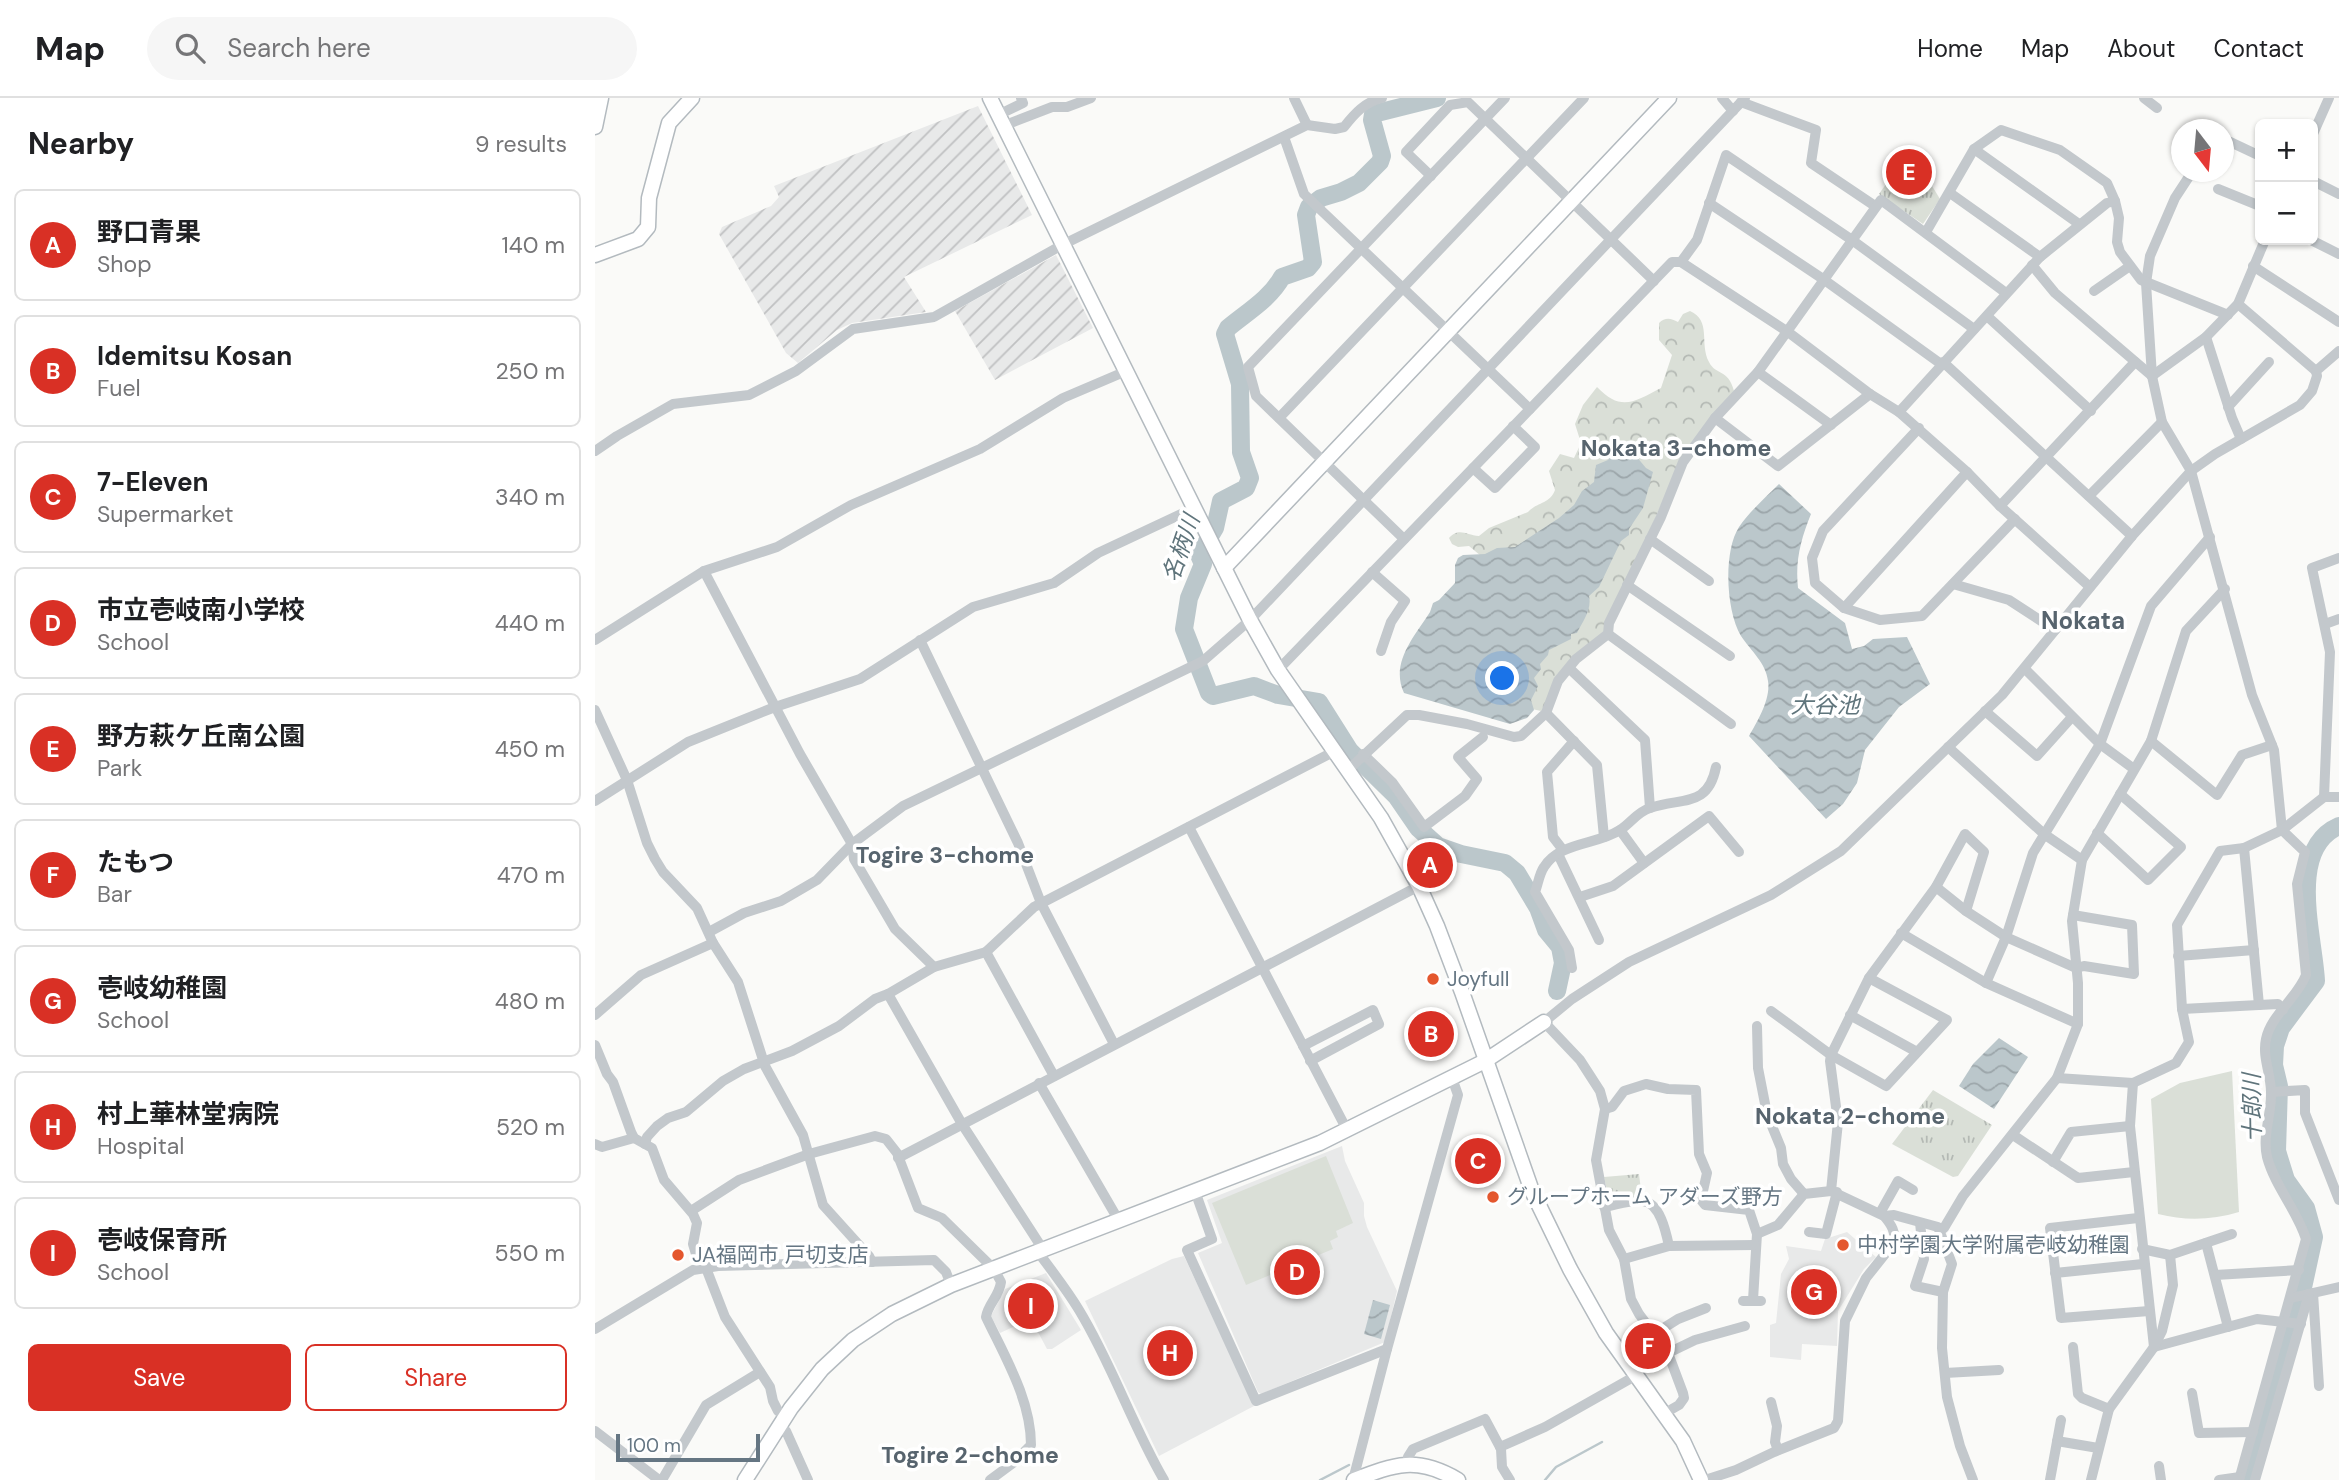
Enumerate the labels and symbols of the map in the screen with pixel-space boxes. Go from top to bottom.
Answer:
north arrow [2171,119,2234,182]
pin: E [1886,146,1932,198]
district label: Nokata 3-chome [1581,433,1771,463]
water label: 名柄川 [1156,508,1207,586]
district label: Nokata [2041,605,2125,636]
your location [1485,661,1519,695]
water label: 大谷池 [1791,690,1862,720]
pin: A [1407,839,1453,891]
district label: Togire 3-chome [856,840,1034,870]
place label: Joyfull [1447,965,1509,993]
marker: Joyfull [1425,971,1441,987]
pin: B [1408,1008,1454,1060]
water label: 十郎川 [2236,1070,2268,1143]
district label: Nokata 2-chome [1755,1101,1945,1131]
pin: C [1455,1135,1501,1187]
place label: グループホーム アダーズ野方 [1507,1183,1783,1211]
marker: グループホーム アダーズ野方 [1485,1189,1501,1205]
place label: 中村学園大学附属壱岐幼稚園 [1857,1231,2130,1259]
marker: 中村学園大学附属壱岐幼稚園 [1835,1237,1851,1253]
place label: JA福岡市 戸切支店 [692,1241,868,1269]
pin: D [1274,1246,1320,1298]
marker: JA福岡市 戸切支店 [670,1247,686,1263]
pin: G [1791,1266,1837,1318]
pin: I [1008,1280,1054,1332]
pin: F [1625,1320,1671,1372]
pin: H [1147,1327,1193,1379]
scale bar [616,1431,759,1463]
district label: Togire 2-chome [881,1440,1059,1470]

